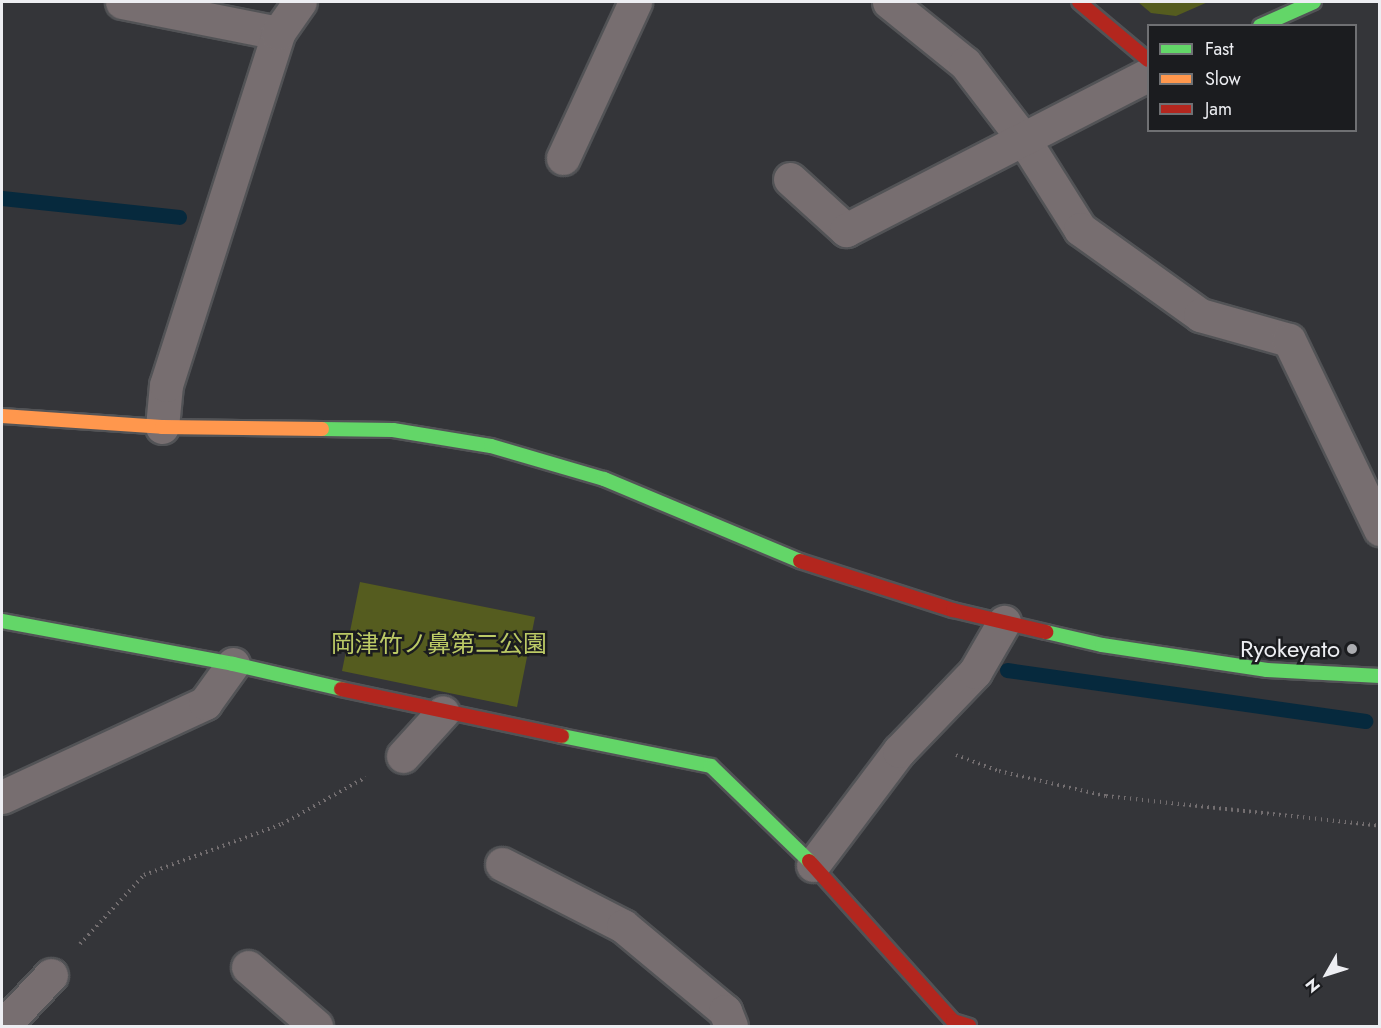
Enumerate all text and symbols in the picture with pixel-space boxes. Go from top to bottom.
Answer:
legend [1147,24,1357,132]
text: Fast [1205,36,1234,62]
text: Slow [1205,66,1241,92]
text: Jam [1205,96,1232,122]
park label: 岡津竹ノ鼻第二公園 [331,630,547,658]
place label: Ryokeyato [1240,635,1340,663]
marker: Ryokeyato [1345,642,1359,656]
north arrow [1297,944,1357,1004]
text: N [1300,973,1326,998]

